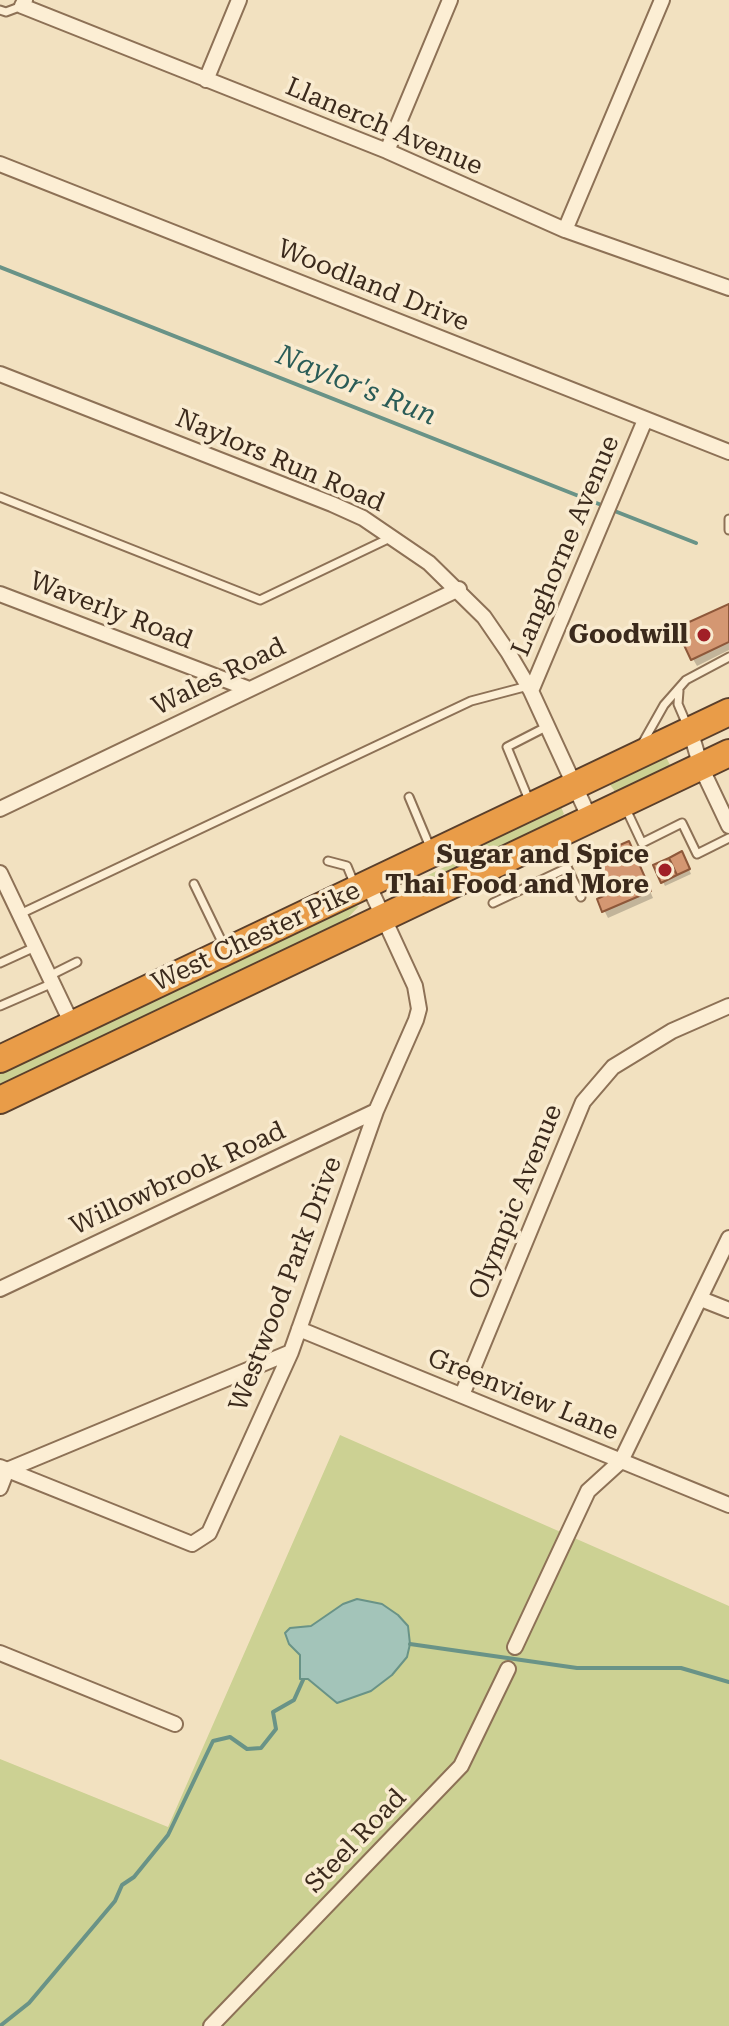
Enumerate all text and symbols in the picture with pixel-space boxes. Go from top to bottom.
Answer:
street label: Llanerch Avenue [281,71,487,183]
street label: Woodland Drive [273,233,473,339]
water label: Naylor's Run [271,339,441,433]
street label: Naylors Run Road [171,403,389,519]
street label: Langhorne Avenue [505,431,627,661]
street label: Waverly Road [25,566,197,656]
place label: Goodwill [569,619,688,651]
marker: Goodwill [695,626,713,644]
street label: Wales Road [147,631,291,723]
place label: Sugar and Spice Thai Food and More [385,839,649,900]
marker: Sugar and Spice Thai Food and More [656,861,674,879]
street label: West Chester Pike [147,875,365,999]
street label: Olympic Avenue [463,1100,569,1304]
street label: Willowbrook Road [65,1115,291,1243]
street label: Westwood Park Drive [223,1152,349,1416]
street label: Greenview Lane [423,1343,623,1447]
street label: Steel Road [299,1783,413,1899]

